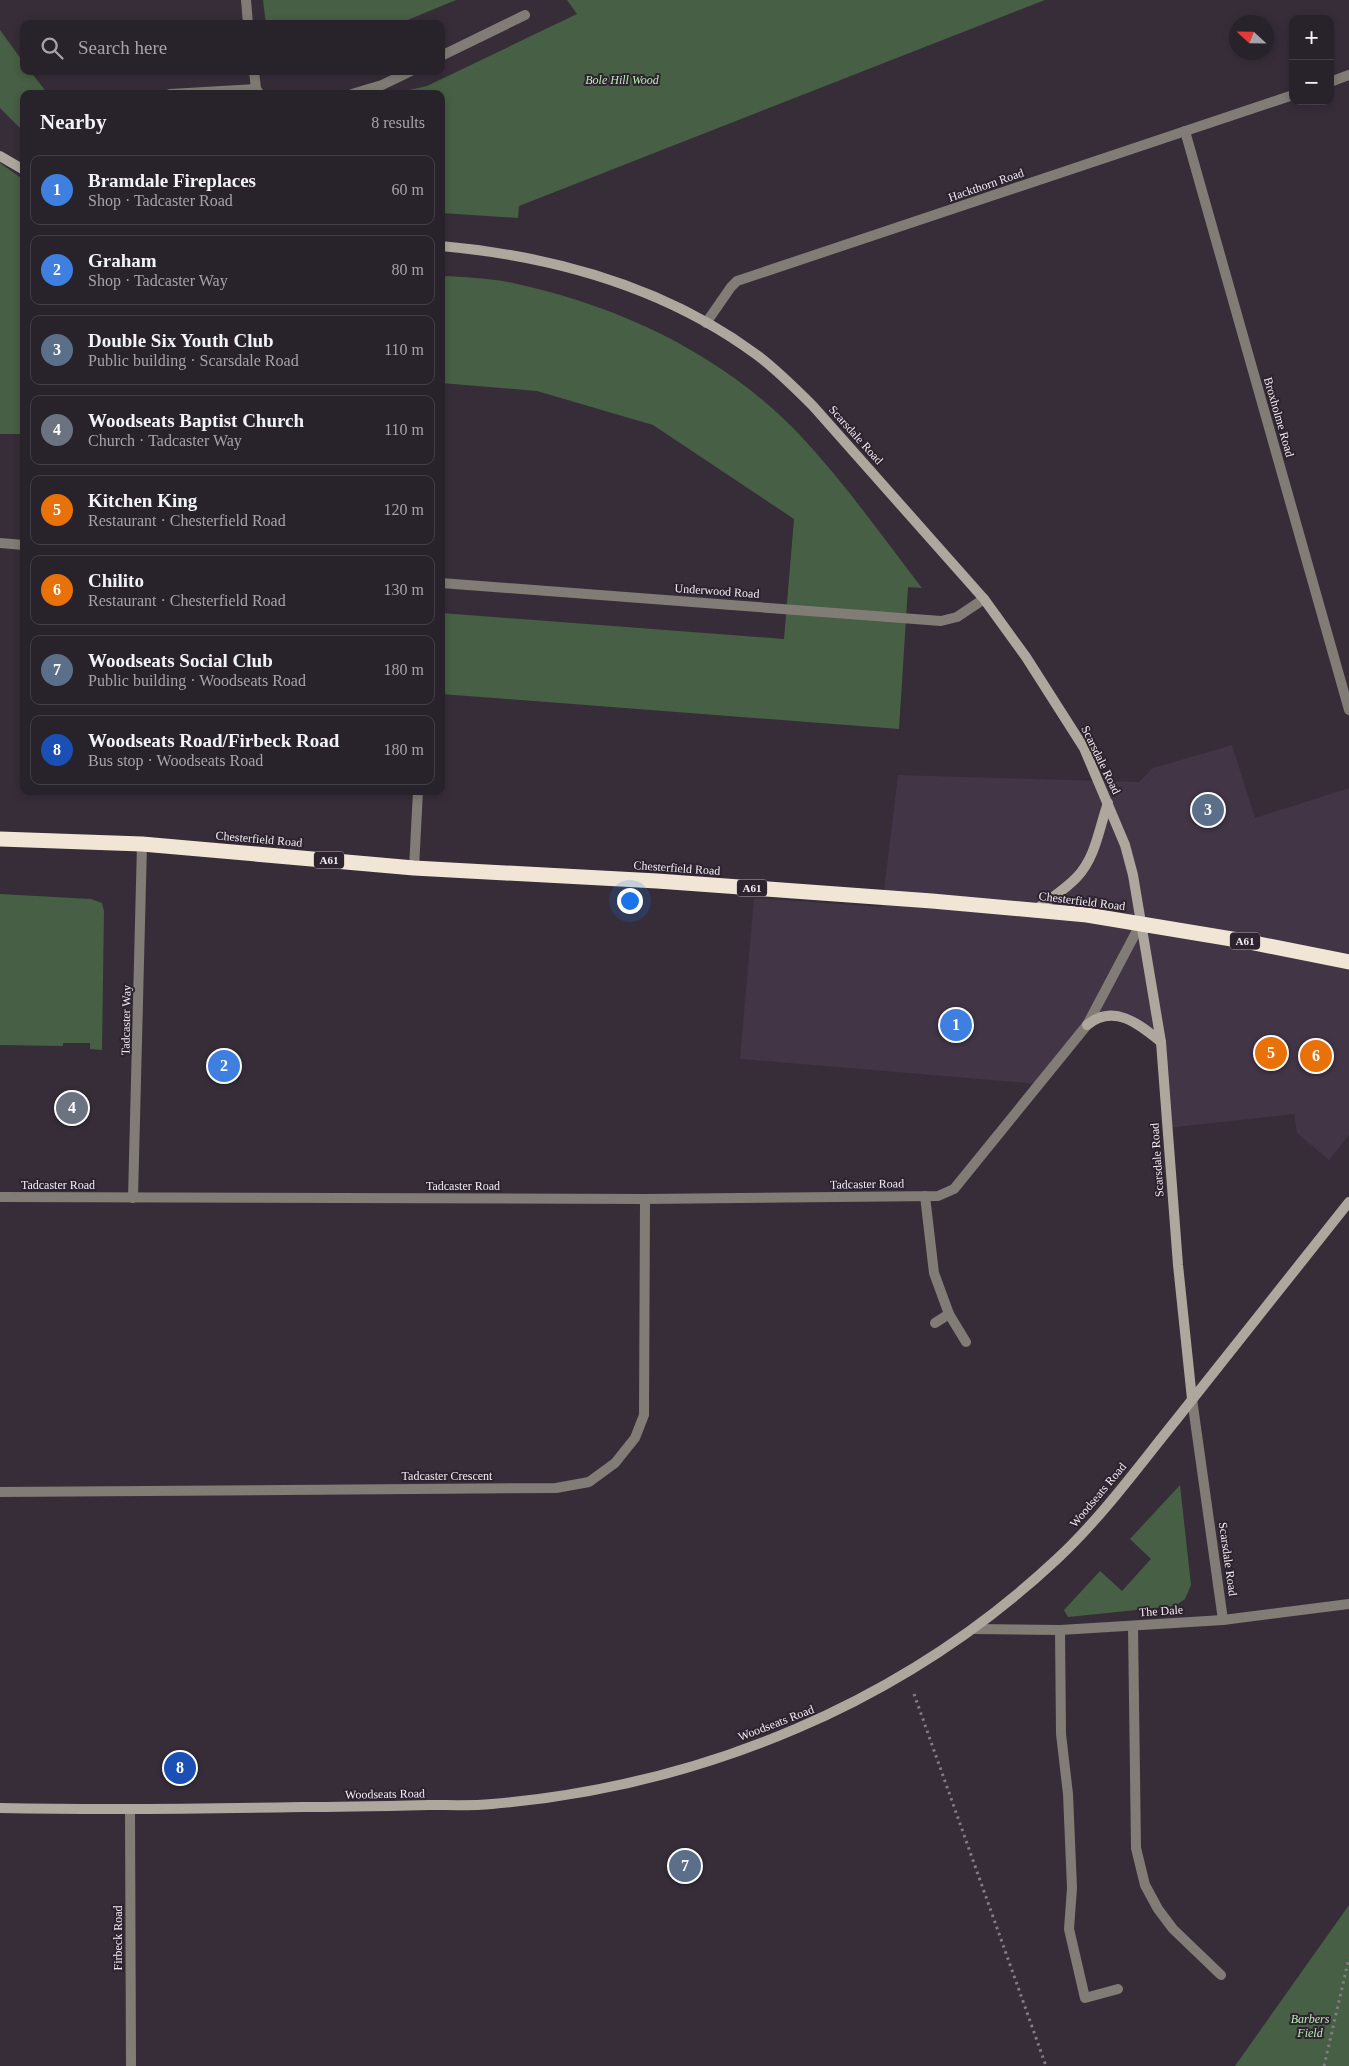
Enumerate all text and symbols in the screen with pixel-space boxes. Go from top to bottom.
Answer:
north arrow [1229,15,1274,60]
map controls [1289,15,1334,105]
button: + [1289,15,1334,60]
search box [20,20,445,75]
icon: search [38,34,66,62]
text: Search here [78,37,167,58]
button: − [1289,60,1334,105]
park label: Bole Hill Wood [585,73,660,87]
text: Nearby [40,110,107,134]
text: 8 results [371,114,425,131]
street label: Hackthorn Road [946,166,1026,204]
text: Bramdale Fireplaces [88,170,256,191]
text: 1 [53,181,61,198]
text: 60 m [392,181,424,198]
text: Shop · Tadcaster Road [88,192,233,209]
text: Graham [88,250,157,271]
text: 2 [53,261,61,278]
text: 80 m [392,261,424,278]
text: Shop · Tadcaster Way [88,272,228,289]
text: Double Six Youth Club [88,330,274,351]
text: 3 [53,341,61,358]
text: 110 m [384,341,424,358]
text: Public building · Scarsdale Road [88,352,299,369]
street label: Broxholme Road [1261,376,1297,458]
street label: Scarsdale Road [826,403,886,467]
text: Woodseats Baptist Church [88,410,304,431]
text: 4 [53,421,61,438]
text: 110 m [384,421,424,438]
text: Church · Tadcaster Way [88,432,242,449]
text: Kitchen King [88,490,197,511]
text: 5 [53,501,61,518]
text: 120 m [384,501,424,518]
text: Restaurant · Chesterfield Road [88,512,286,529]
text: Chilito [88,570,144,591]
text: 6 [53,581,61,598]
text: 130 m [384,581,424,598]
street label: Underwood Road [674,581,760,601]
text: Restaurant · Chesterfield Road [88,592,286,609]
text: Woodseats Social Club [88,650,273,671]
text: 7 [53,661,61,678]
text: 180 m [384,661,424,678]
text: Public building · Woodseats Road [88,672,306,689]
street label: Scarsdale Road [1078,724,1124,796]
text: Woodseats Road/Firbeck Road [88,730,339,751]
text: 8 [53,741,61,758]
text: 180 m [384,741,424,758]
text: Bus stop · Woodseats Road [88,752,263,769]
pin: 3 [1192,791,1224,829]
street label: Chesterfield Road [215,828,303,850]
road number: A61 [314,852,344,868]
street label: Chesterfield Road [633,858,721,878]
road number: A61 [737,880,767,896]
your location [617,888,643,914]
street label: Chesterfield Road [1038,889,1126,913]
road number: A61 [1230,932,1260,949]
street label: Tadcaster Way [118,985,134,1055]
pin: 1 [940,1006,972,1044]
pin: 5 [1255,1034,1287,1072]
pin: 6 [1300,1037,1332,1075]
pin: 2 [208,1047,240,1085]
pin: 4 [56,1089,88,1127]
street label: Scarsdale Road [1147,1122,1167,1198]
street label: Tadcaster Road [830,1176,904,1192]
street label: Tadcaster Road [21,1178,95,1192]
street label: Tadcaster Road [426,1179,500,1193]
street label: Woodseats Road [1067,1460,1129,1530]
street label: Tadcaster Crescent [402,1469,493,1483]
street label: Scarsdale Road [1216,1521,1240,1597]
street label: The Dale [1138,1602,1184,1620]
street label: Woodseats Road [736,1702,816,1744]
pin: 8 [164,1749,196,1787]
street label: Woodseats Road [345,1786,425,1802]
pin: 7 [669,1847,701,1885]
street label: Firbeck Road [111,1906,125,1971]
park label: Barbers Field [1291,2012,1330,2040]

